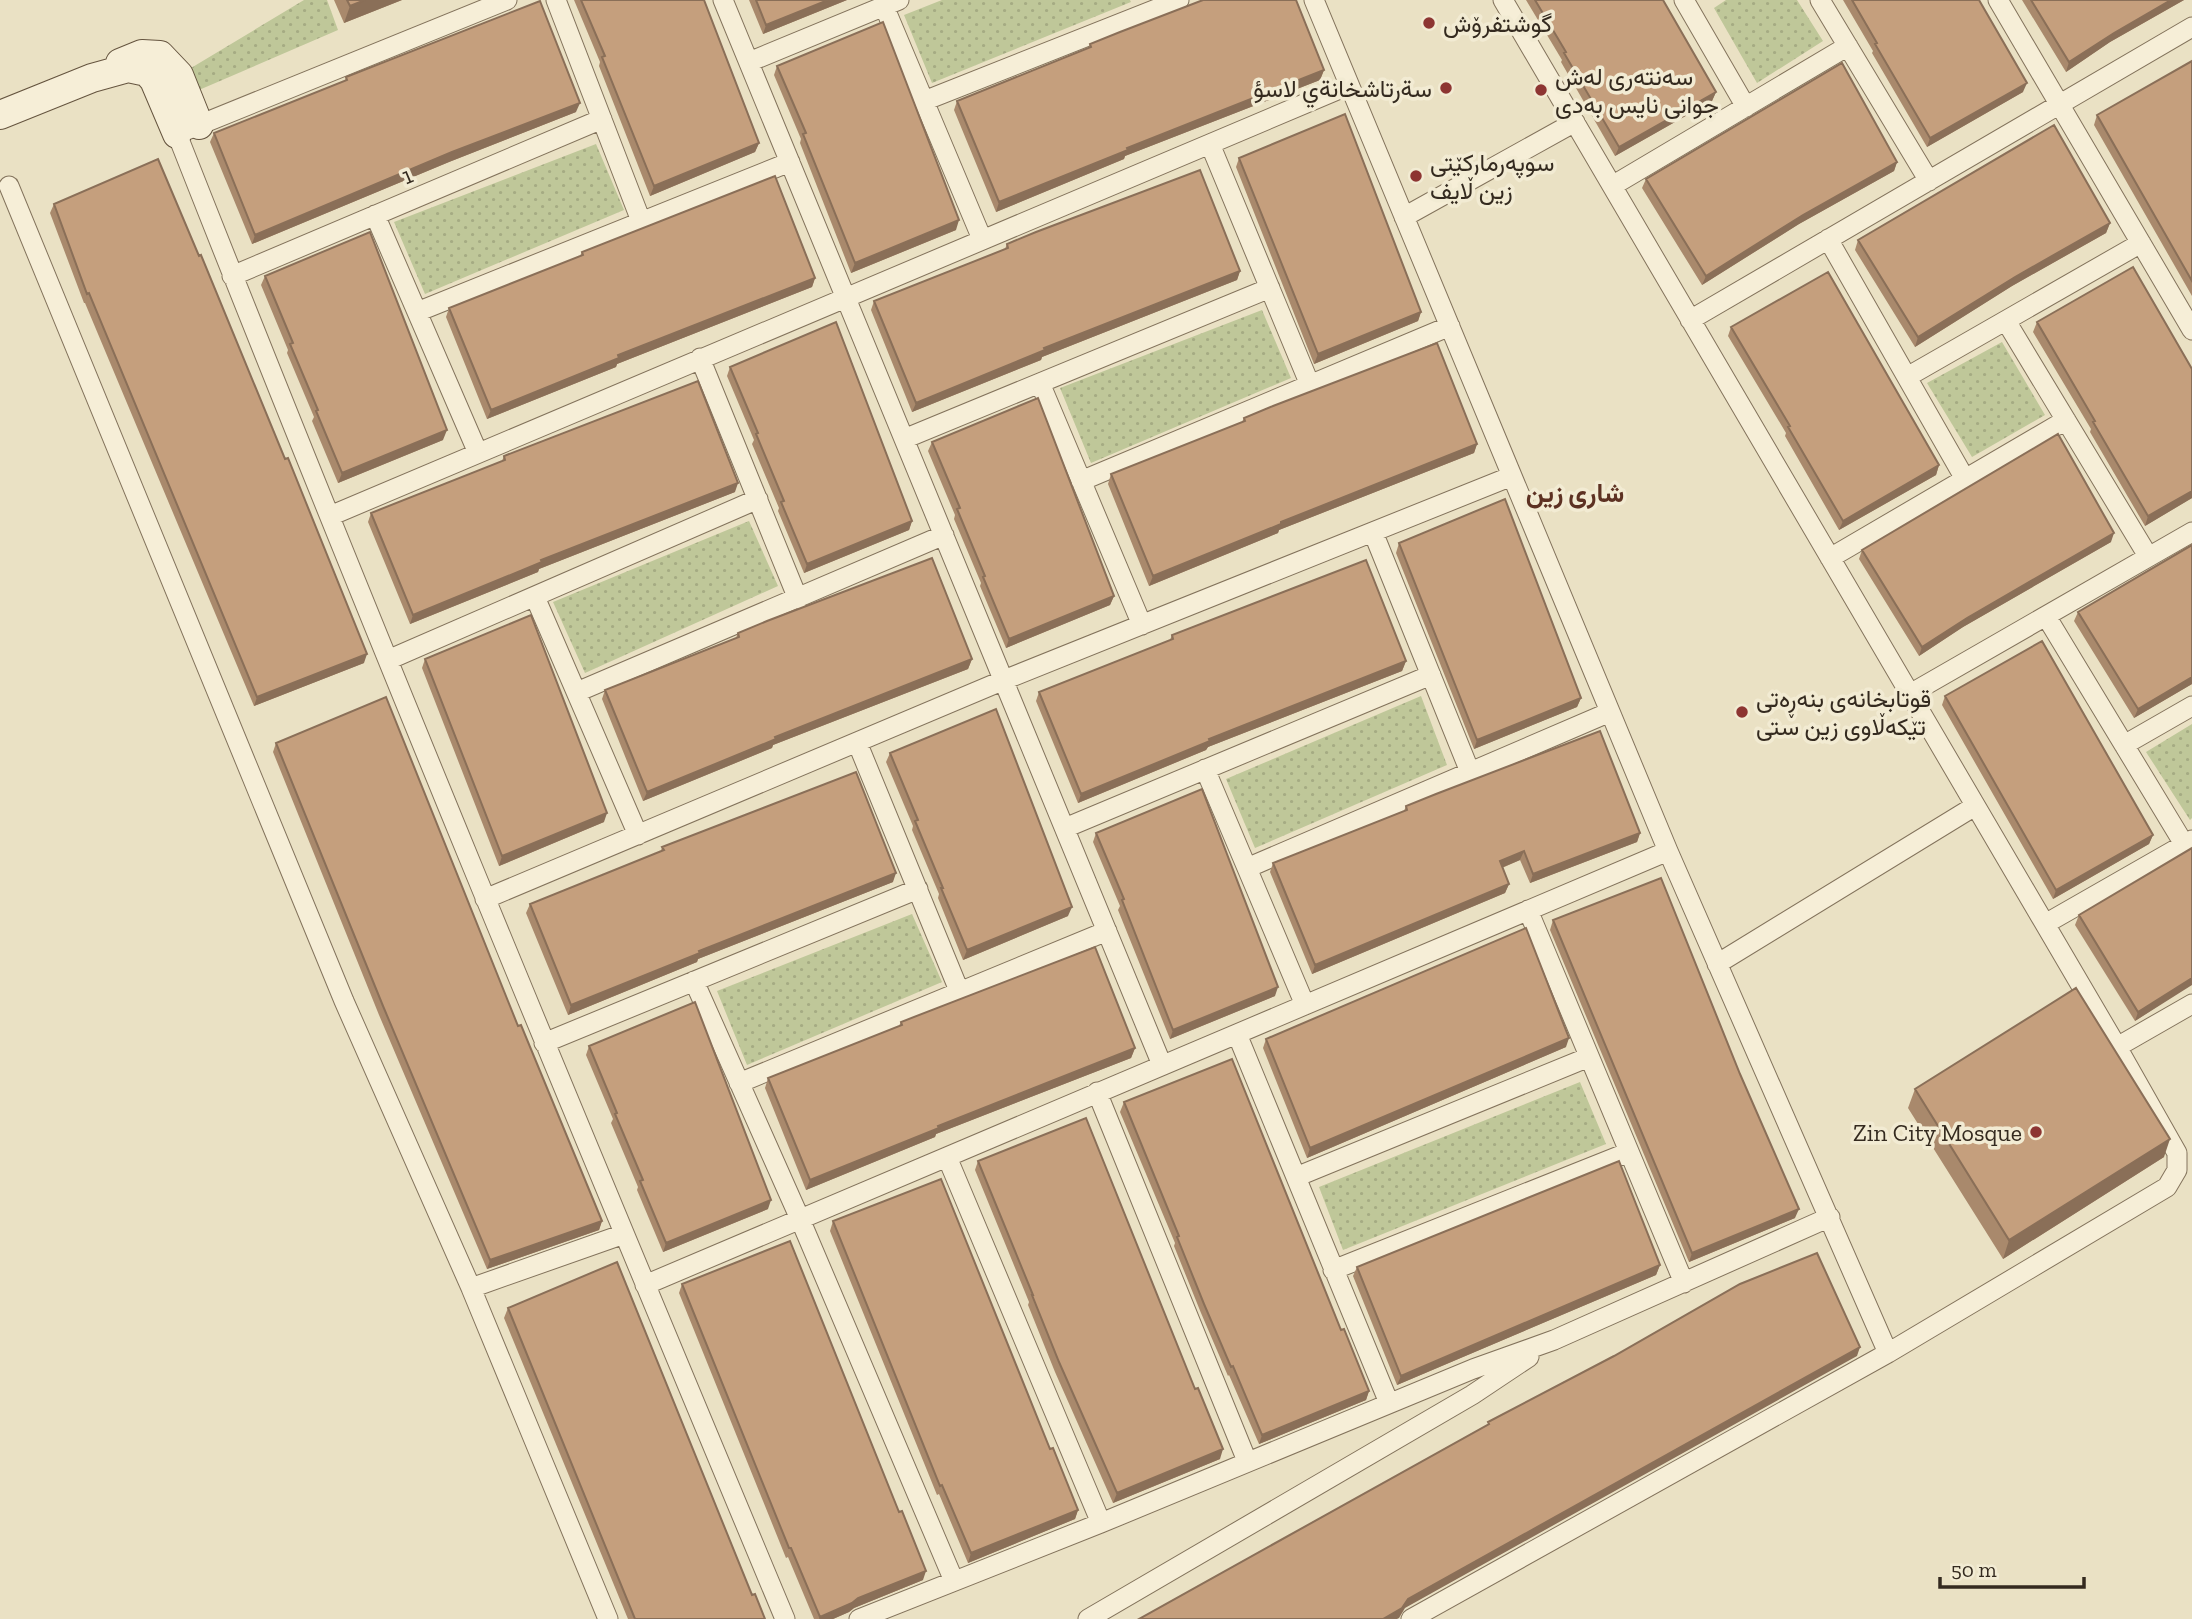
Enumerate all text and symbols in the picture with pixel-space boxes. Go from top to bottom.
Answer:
place label: گوشتفرۆش [1443,9,1552,39]
marker: گوشتفرۆش [1421,15,1437,31]
place label: سەنتەری لەش جوانی نایس بەدی [1555,62,1719,120]
place label: سةرتاشخانةي لاسؤ [1253,74,1432,108]
marker: سةرتاشخانةي لاسؤ [1438,80,1454,96]
marker: سەنتەری لەش جوانی نایس بەدی [1533,82,1549,98]
place label: سوپەرماركێتی زین ڵایف [1430,148,1554,206]
street label: 1 [397,160,417,190]
marker: سوپەرماركێتی زین ڵایف [1408,168,1424,184]
district label: شاری زین [1526,477,1624,509]
place label: قوتابخانەی بنەڕەتی تێکەڵاوی زین ستی [1756,684,1931,742]
marker: قوتابخانەی بنەڕەتی تێکەڵاوی زین ستی [1734,704,1750,720]
place label: Zin City Mosque [1853,1118,2022,1147]
marker: Zin City Mosque [2028,1124,2044,1140]
scale bar [1940,1546,2084,1590]
text: 50 m [1951,1557,1997,1582]

